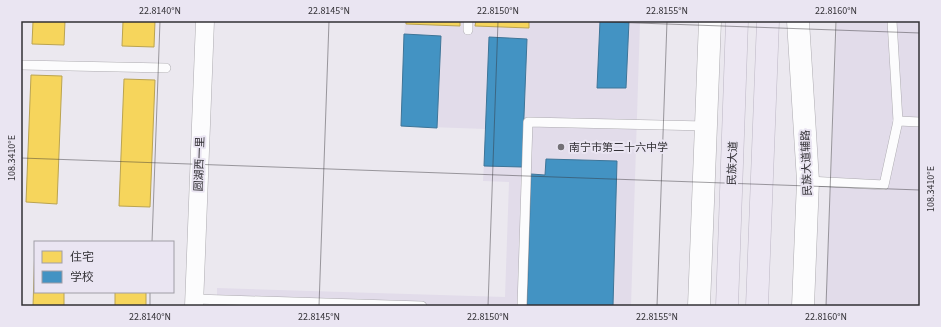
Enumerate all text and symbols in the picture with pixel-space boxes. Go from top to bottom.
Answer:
text: 22.8140°N [139,4,181,18]
text: 22.8145°N [308,4,350,18]
text: 22.8150°N [477,4,519,18]
text: 22.8155°N [646,4,688,18]
text: 22.8160°N [815,4,857,18]
street label: 民族大道辅路 [798,130,815,196]
text: 108.3410°E [5,135,19,181]
street label: 圆湖西一里 [191,136,208,192]
place label: 南宁市第二十六中学 [569,140,668,155]
street label: 民族大道 [724,141,741,185]
marker: 南宁市第二十六中学 [556,142,566,152]
text: 108.3410°E [924,166,938,212]
legend [34,241,174,293]
text: 住宅 [70,249,94,266]
text: 学校 [70,269,94,286]
text: 22.8140°N [129,310,171,324]
text: 22.8145°N [298,310,340,324]
text: 22.8150°N [467,310,509,324]
text: 22.8155°N [636,310,678,324]
text: 22.8160°N [805,310,847,324]

